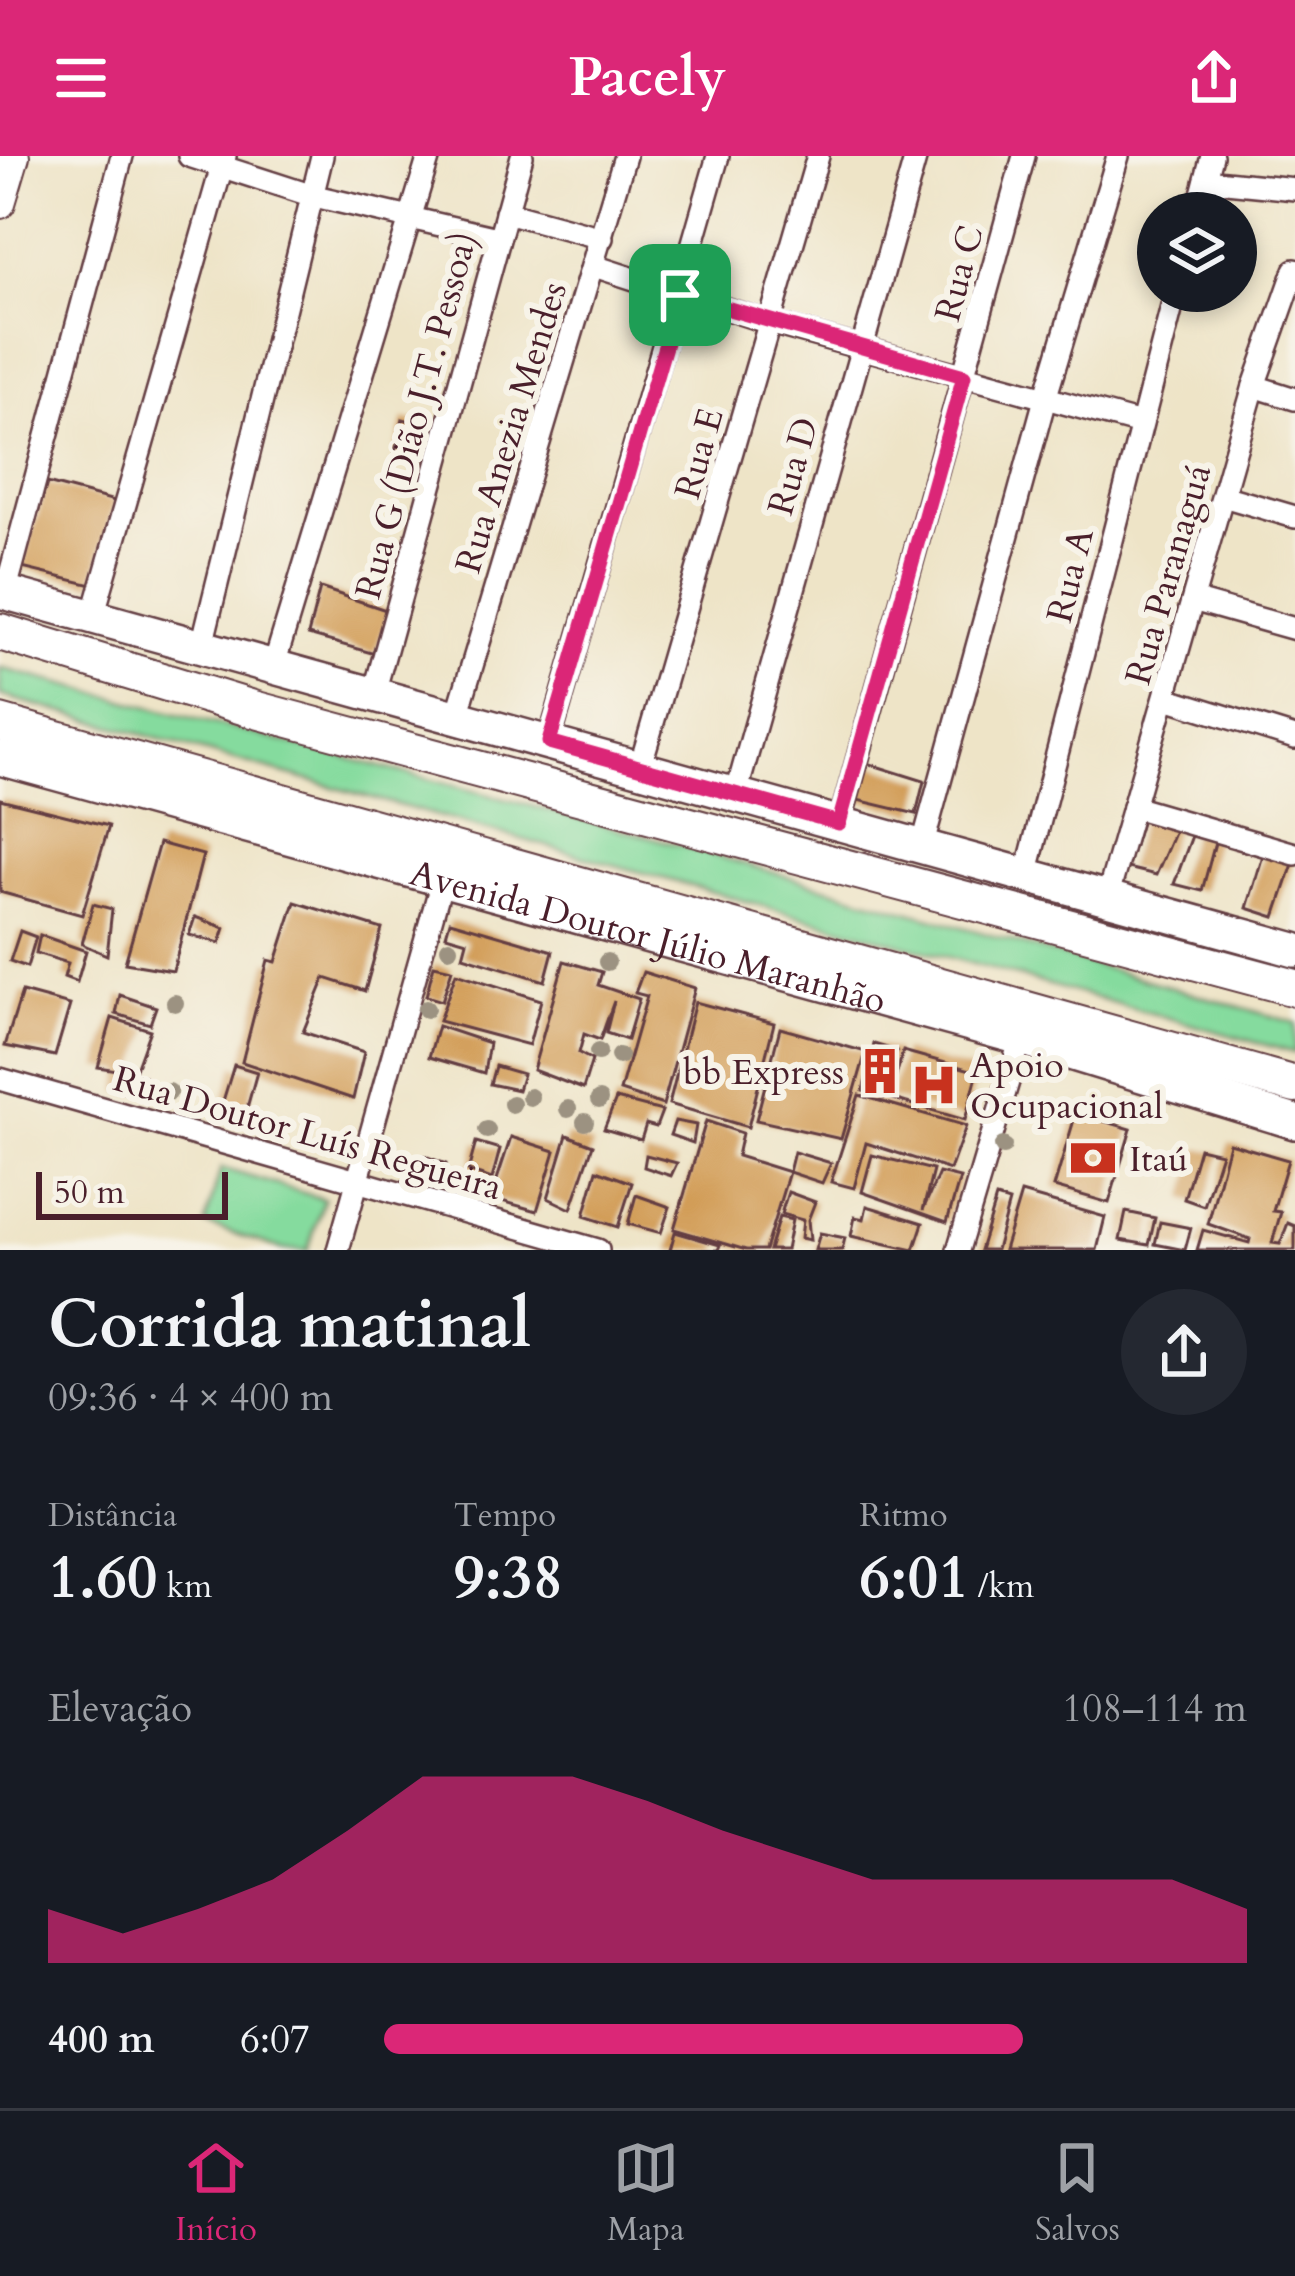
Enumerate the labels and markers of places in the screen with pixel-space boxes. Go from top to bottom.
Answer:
pin [629,244,731,346]
place label: Apoio Ocupacional [970,1041,1163,1131]
building icon: bb Express [855,1046,905,1096]
place label: bb Express [683,1048,844,1097]
hospital icon: Apoio Ocupacional [909,1060,959,1110]
bank icon: Itaú [1068,1133,1118,1183]
place label: Itaú [1129,1135,1188,1184]

